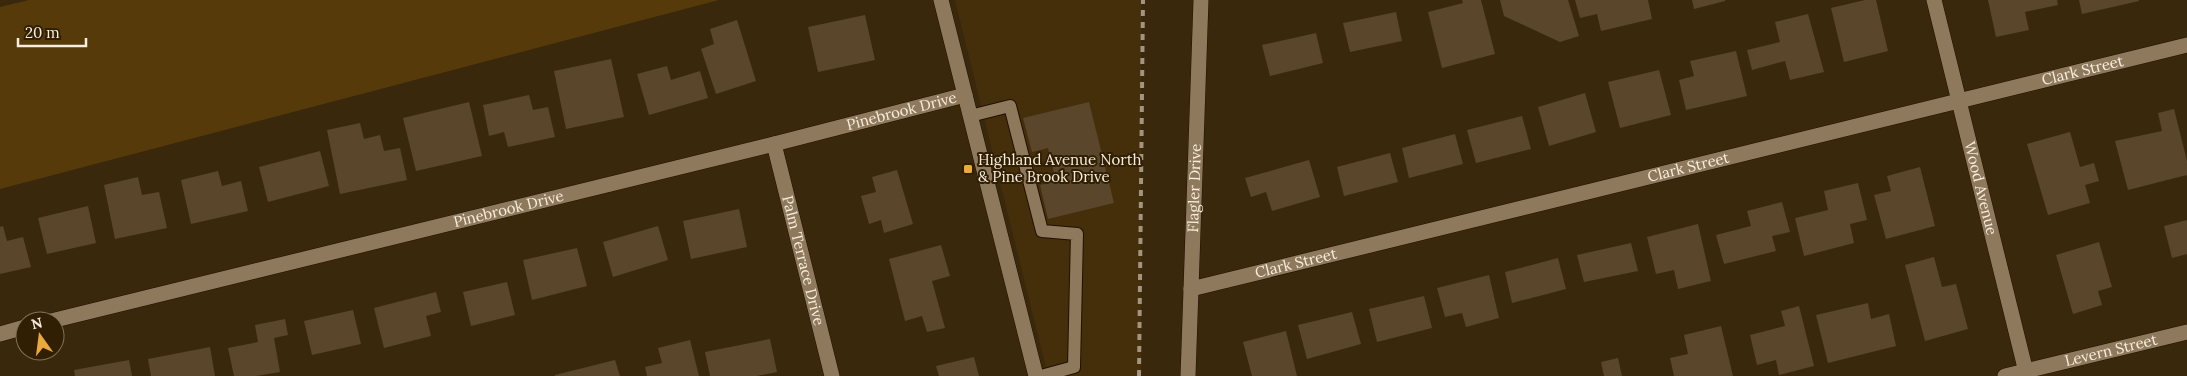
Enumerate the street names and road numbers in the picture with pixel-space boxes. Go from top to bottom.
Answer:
street label: Clark Street [2040,51,2125,89]
street label: Pinebrook Drive [844,88,958,134]
street label: Wood Avenue [1960,139,2002,237]
street label: Flagler Drive [1183,143,1205,233]
street label: Clark Street [1645,147,1731,186]
street label: Pinebrook Drive [451,186,565,231]
street label: Palm Terrace Drive [778,193,829,327]
street label: Clark Street [1253,244,1339,282]
street label: Levern Street [2063,330,2159,370]

